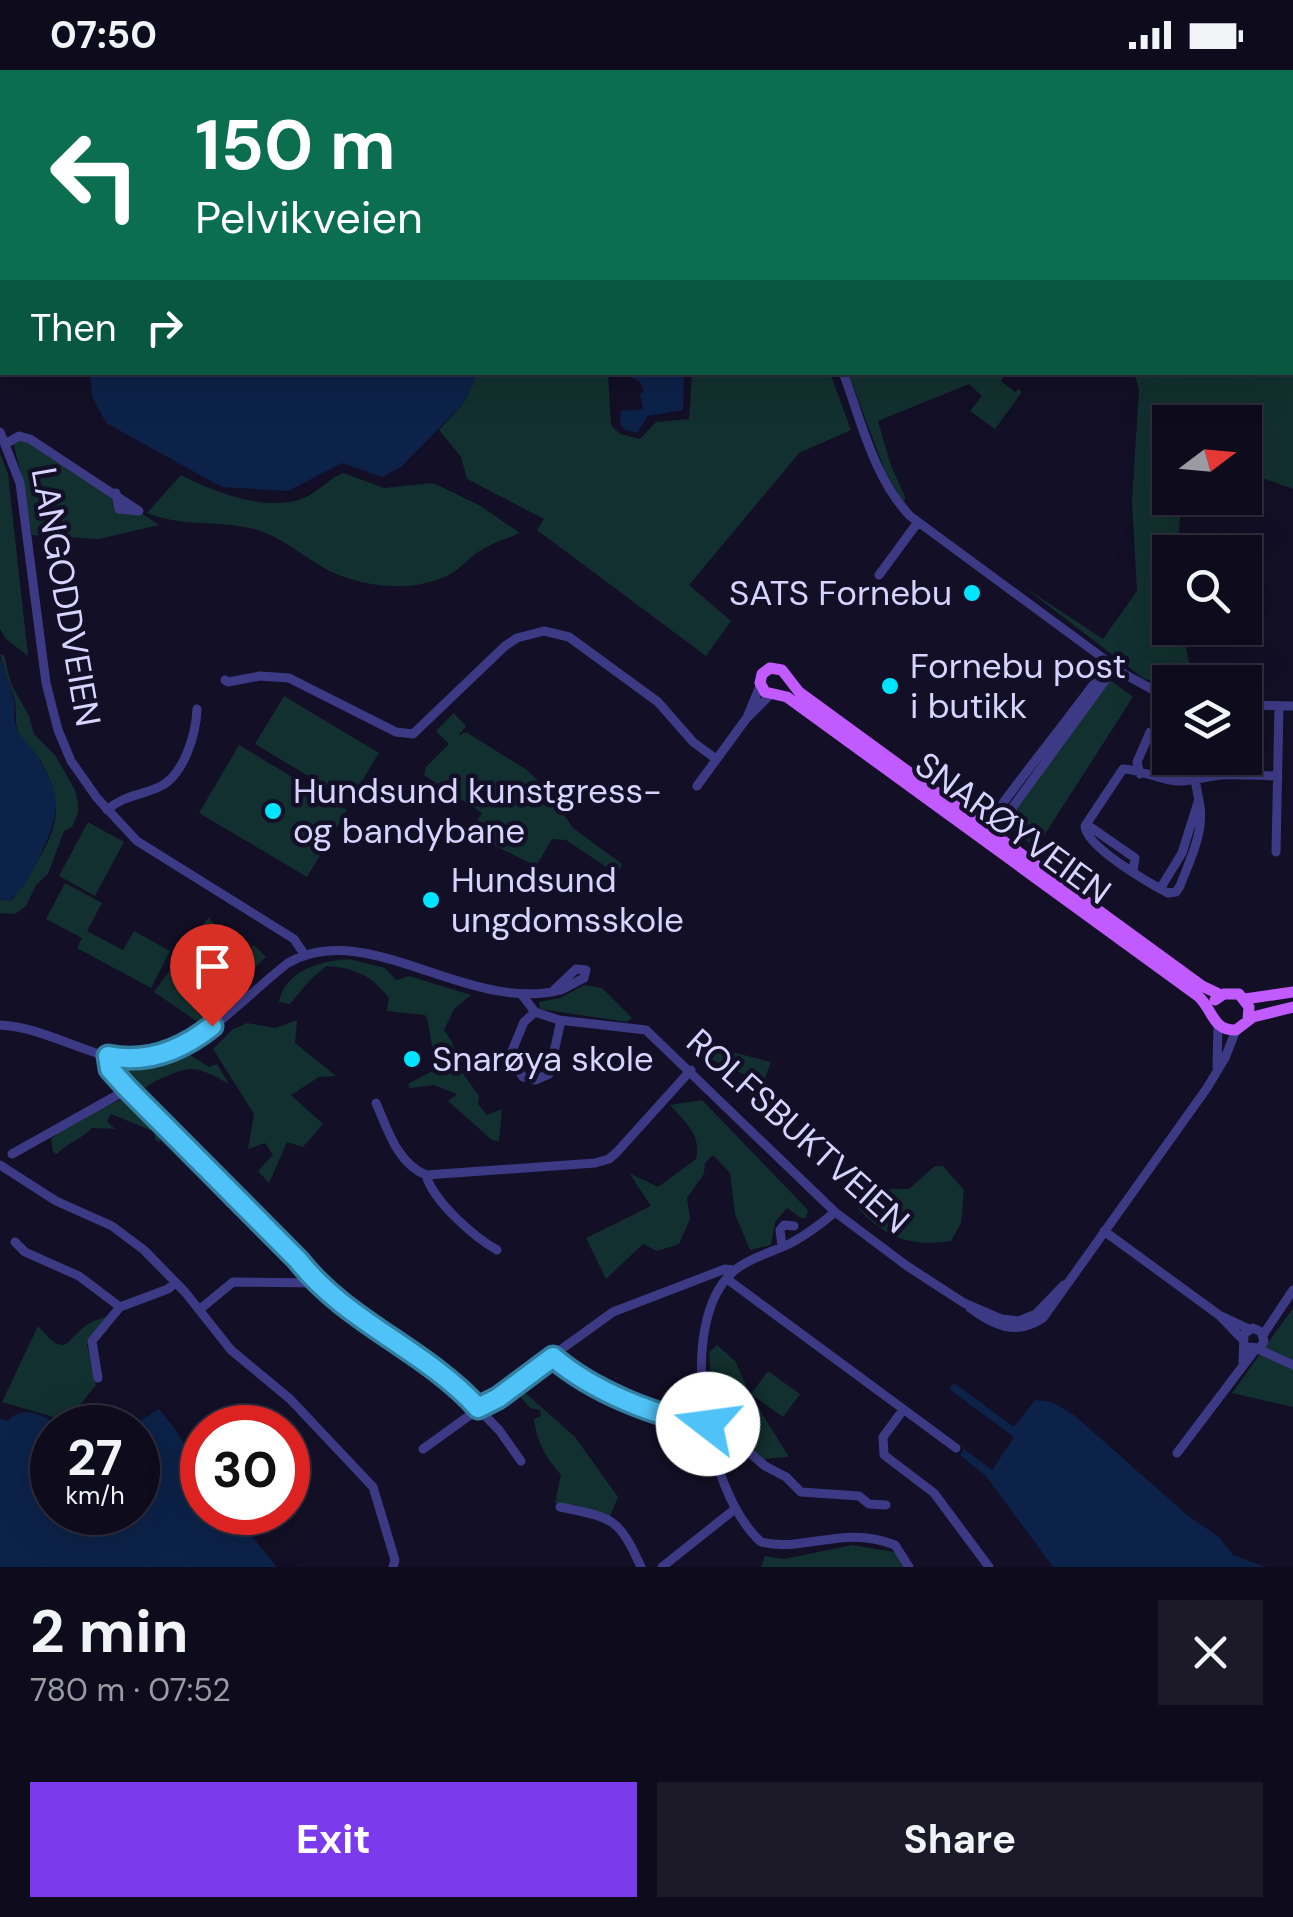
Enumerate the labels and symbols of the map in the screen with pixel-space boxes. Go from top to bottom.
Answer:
north arrow [1152,405,1262,515]
street label: LANGODDVEIEN [21,464,111,730]
place label: SATS Fornebu [729,570,952,616]
marker: SATS Fornebu [961,582,983,604]
place label: Fornebu post i butikk [910,643,1126,729]
marker: Fornebu post i butikk [879,675,901,697]
street label: SNARØYVEIEN [906,741,1120,915]
place label: Hundsund kunstgress- og bandybane [293,768,662,854]
marker: Hundsund kunstgress- og bandybane [262,800,284,822]
place label: Hundsund ungdomsskole [451,857,684,943]
marker: Hundsund ungdomsskole [420,889,442,911]
pin [170,924,255,1027]
street label: ROLFSBUKTVEIEN [677,1019,919,1243]
place label: Snarøya skole [432,1036,654,1082]
marker: Snarøya skole [401,1048,423,1070]
position arrow [656,1372,760,1476]
speed limit sign: 30 [180,1405,310,1535]

